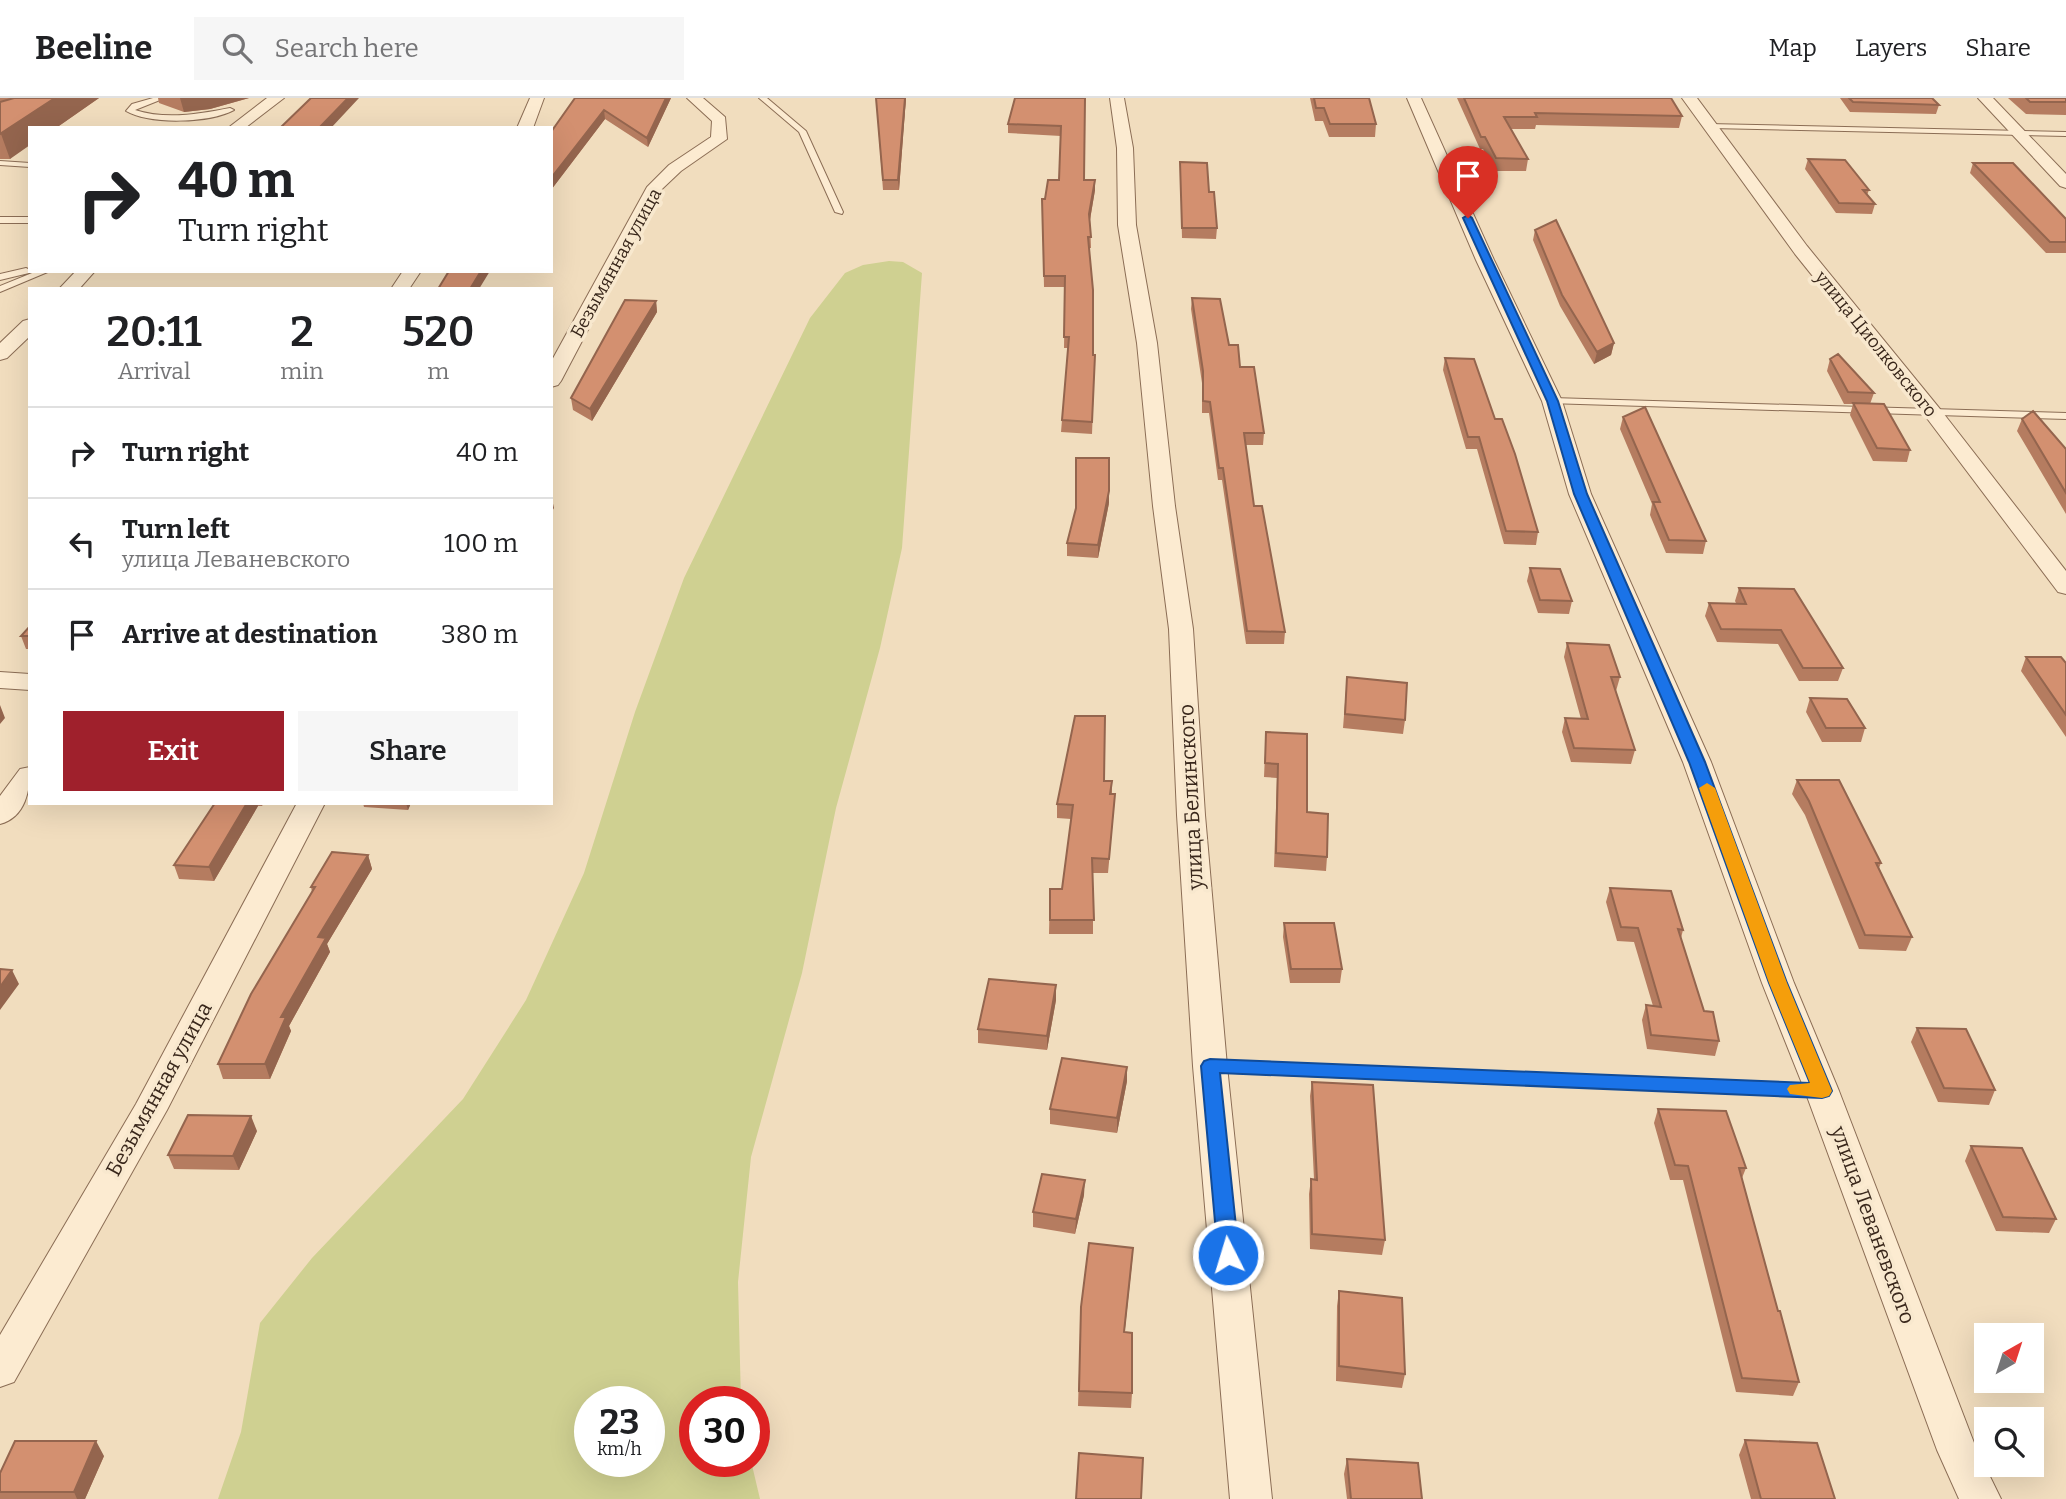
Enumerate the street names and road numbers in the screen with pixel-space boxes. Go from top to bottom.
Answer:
street label: Безымянная улица [566,184,666,342]
street label: улица Циолковского [1810,266,1942,422]
street label: улица Белинского [1173,703,1209,892]
street label: Безымянная улица [100,997,218,1181]
street label: улица Леваневского [1825,1122,1921,1327]

